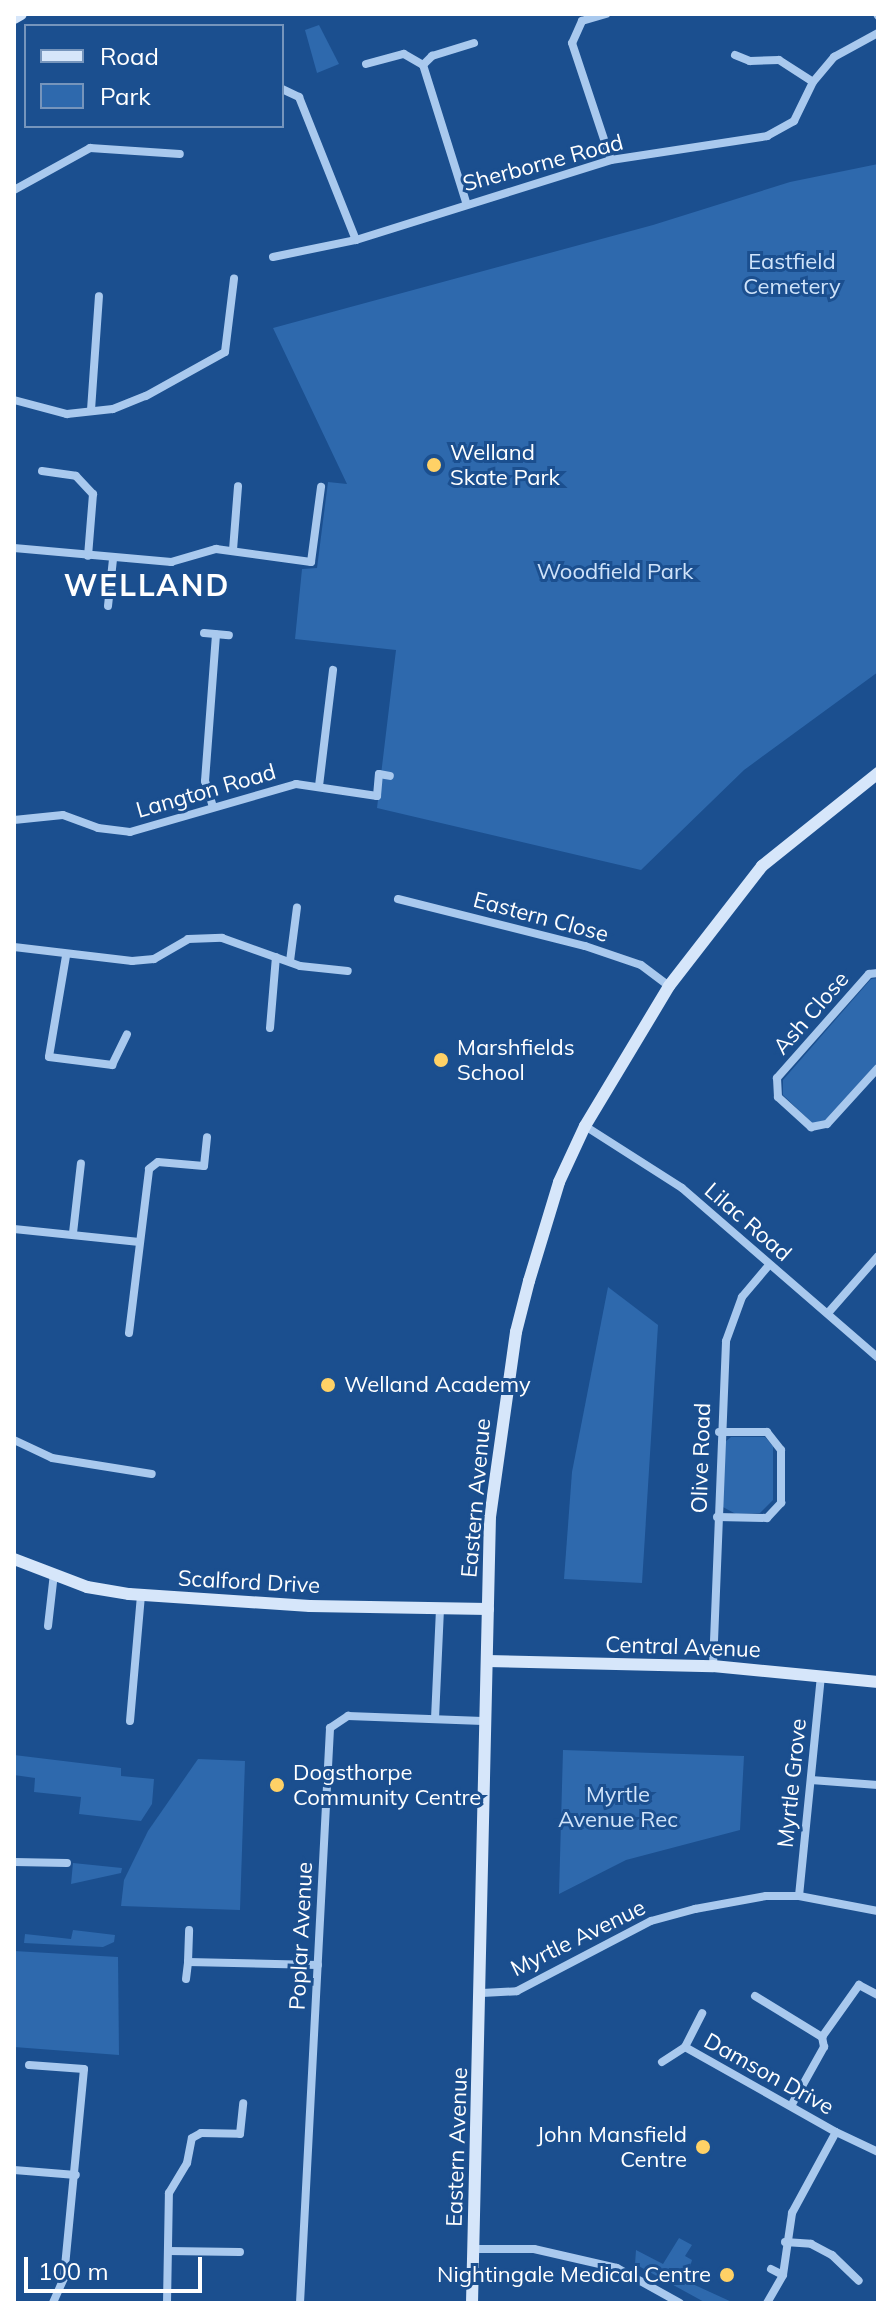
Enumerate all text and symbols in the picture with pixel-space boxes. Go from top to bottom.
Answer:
legend [24,24,284,128]
text: Road [100,41,159,71]
text: Park [100,81,151,111]
street label: Sherborne Road [460,129,626,197]
park label: Eastfield Cemetery [743,248,841,300]
place label: Welland Skate Park [450,439,560,490]
marker: Welland Skate Park [425,456,443,474]
park label: Woodfield Park [537,559,693,585]
district label: WELLAND [64,567,230,603]
street label: Langton Road [133,758,279,824]
street label: Eastern Close [471,886,611,948]
street label: Ash Close [768,966,854,1060]
place label: Marshfields School [457,1034,575,1086]
marker: Marshfields School [432,1051,450,1069]
street label: Lilac Road [699,1177,797,1267]
place label: Welland Academy [344,1372,531,1398]
marker: Welland Academy [319,1376,337,1394]
street label: Olive Road [686,1402,716,1514]
street label: Eastern Avenue [456,1417,496,1579]
street label: Scalford Drive [177,1565,321,1599]
street label: Central Avenue [605,1631,761,1663]
street label: Myrtle Grove [772,1717,812,1849]
place label: Dogsthorpe Community Centre [293,1759,481,1810]
marker: Dogsthorpe Community Centre [268,1776,286,1794]
park label: Myrtle Avenue Rec [558,1781,678,1832]
street label: Poplar Avenue [284,1861,318,2011]
street label: Myrtle Avenue [506,1894,650,1982]
street label: Damson Drive [700,2027,838,2121]
street label: Eastern Avenue [441,2067,473,2227]
place label: John Mansfield Centre [537,2121,687,2172]
marker: John Mansfield Centre [694,2138,712,2156]
scale bar [28,2241,206,2291]
text: 100 m [38,2256,109,2286]
place label: Nightingale Medical Centre [437,2262,711,2288]
marker: Nightingale Medical Centre [718,2266,736,2284]

